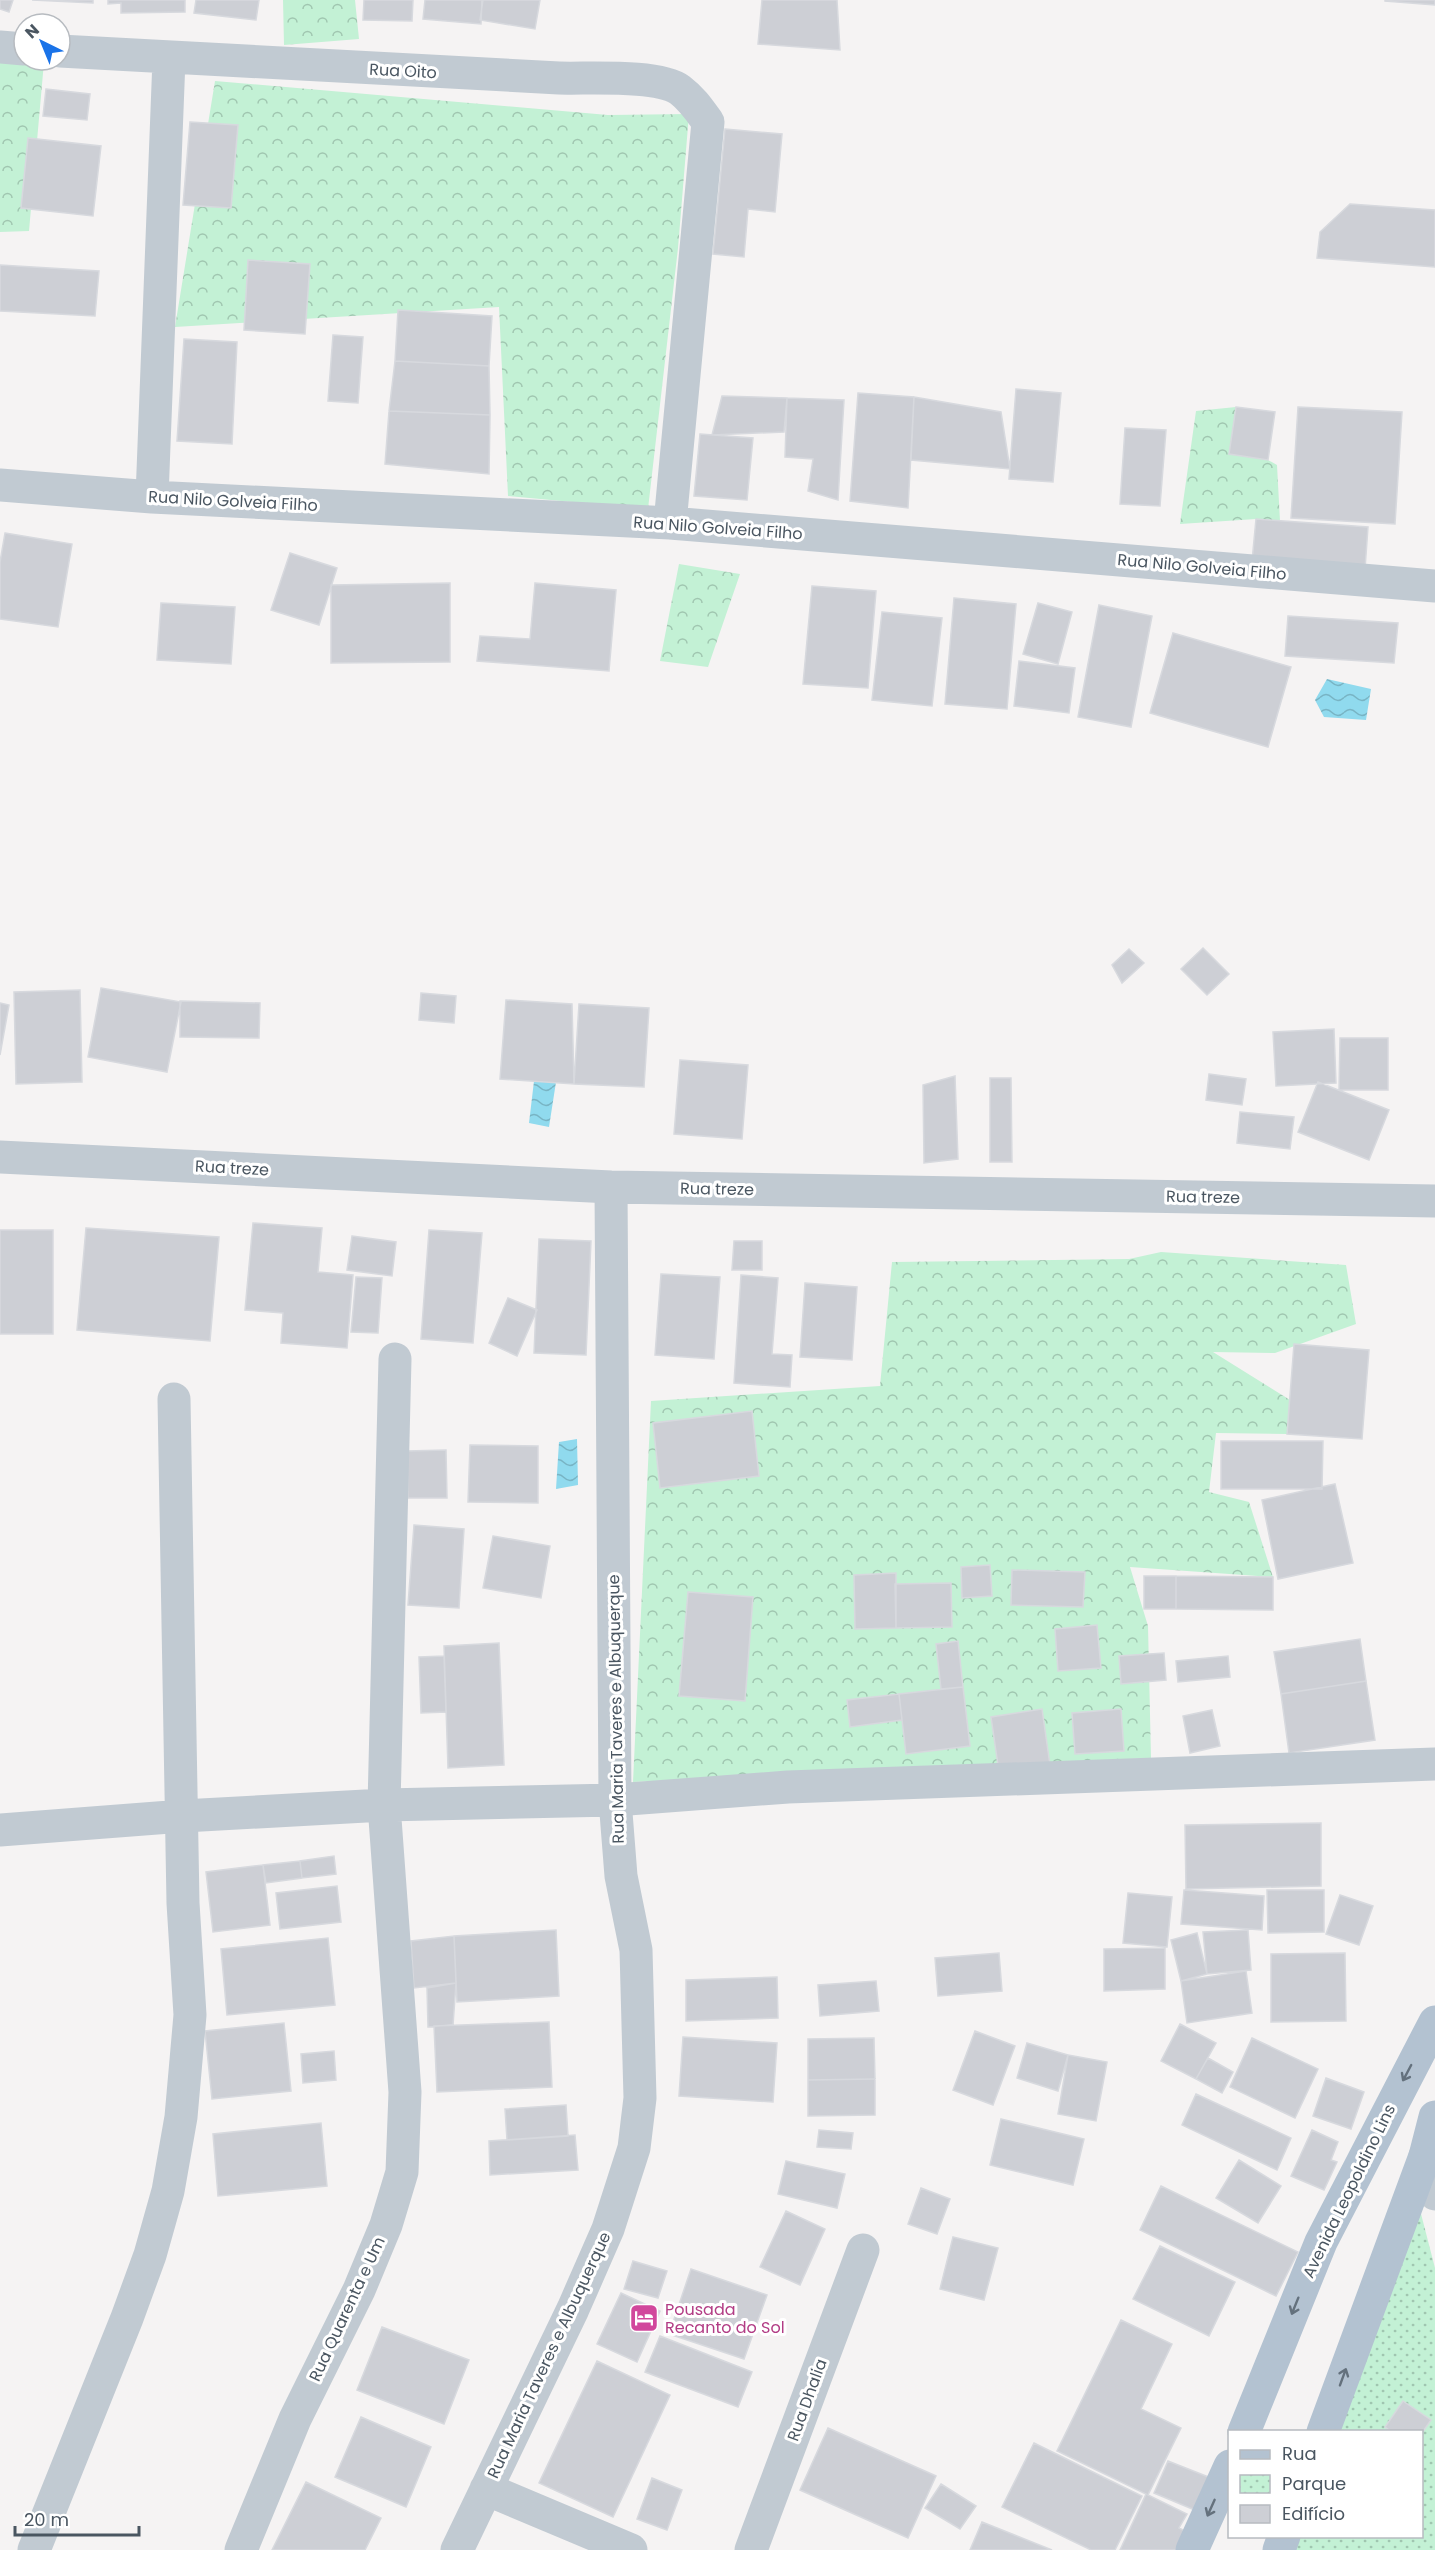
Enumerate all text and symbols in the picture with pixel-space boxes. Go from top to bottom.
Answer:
north arrow [12,12,72,72]
text: N [20,19,44,44]
street label: Rua Oito [369,58,437,84]
street label: Rua Nilo Golveia Filho [148,485,318,517]
street label: Rua Nilo Golveia Filho [633,511,803,545]
street label: Rua Nilo Golveia Filho [1116,548,1288,586]
street label: Rua treze [194,1155,270,1181]
street label: Rua treze [680,1177,754,1201]
street label: Rua treze [1166,1185,1240,1209]
street label: Rua Maria Taveres e Albuquerque [602,1574,630,1844]
one-way arrow [1401,2064,1412,2082]
street label: Avenida Leopoldino Lins [1297,2100,1401,2282]
street label: Rua Maria Taveres e Albuquerque [482,2228,616,2482]
street label: Rua Quarenta e Um [303,2233,391,2385]
one-way arrow [1289,2296,1300,2314]
place label: Pousada Recanto do Sol [665,2298,785,2339]
hotel icon: Pousada Recanto do Sol [628,2302,660,2334]
street label: Rua Dhalia [781,2356,833,2444]
one-way arrow [1339,2368,1350,2387]
legend [1228,2430,1423,2538]
text: Rua [1282,2441,1317,2466]
text: Parque [1282,2471,1346,2496]
one-way arrow [1205,2498,1216,2516]
scale bar [15,2499,140,2537]
text: Edifício [1282,2501,1345,2526]
text: 20 m [24,2507,69,2532]

